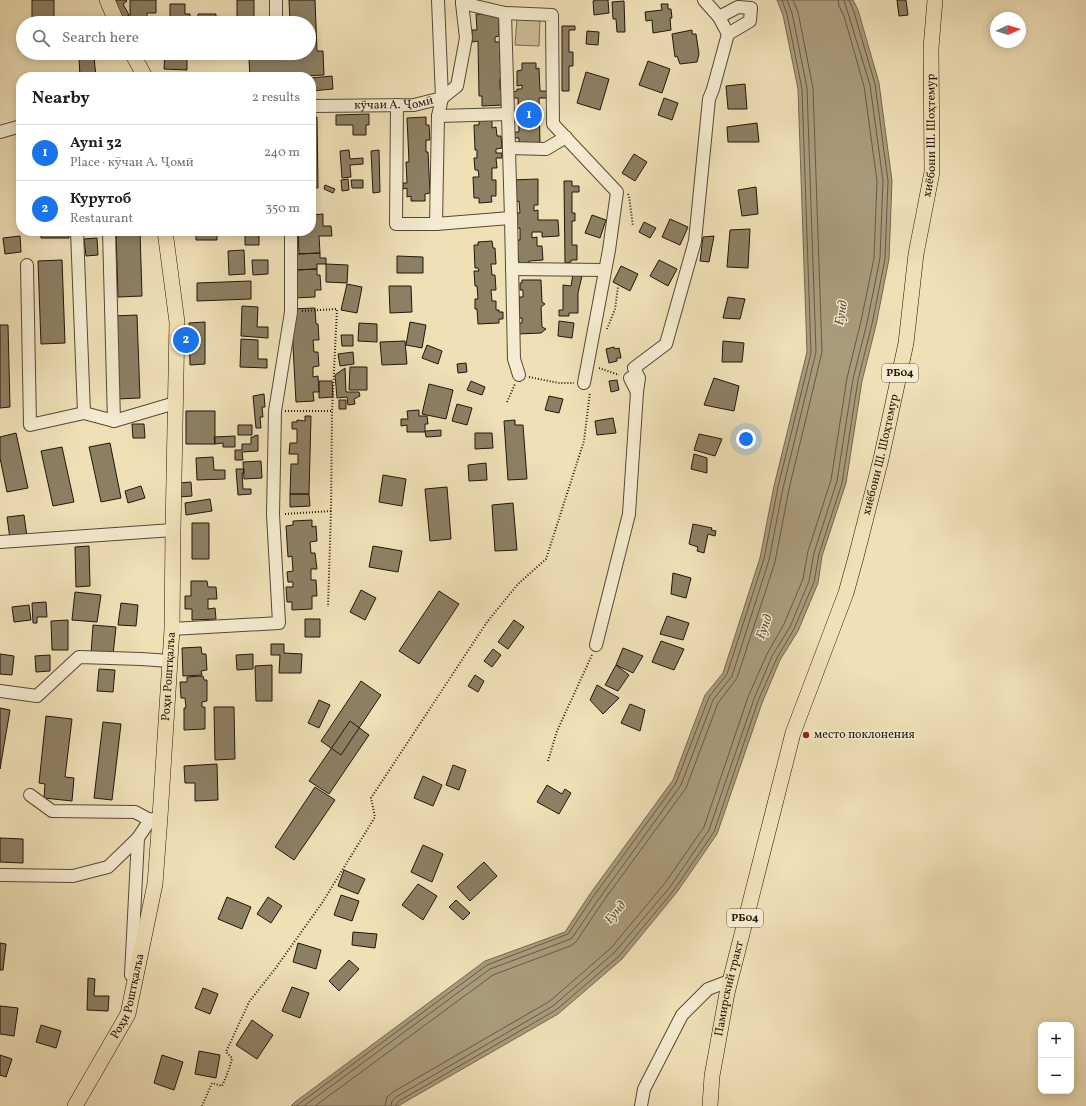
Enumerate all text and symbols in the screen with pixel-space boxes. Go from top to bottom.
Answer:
north arrow [990,12,1026,48]
search box [16,16,316,60]
icon: search [30,27,52,49]
text: Search here [62,28,139,49]
street label: хиёбони Ш. Шоҳтемур [919,73,940,199]
text: Nearby [32,87,90,110]
text: 2 results [252,89,300,107]
street label: кӯчаи А. Ҷомӣ [354,92,435,114]
pin: 1 [516,100,542,130]
text: Ayni 32 [70,133,122,154]
text: 1 [42,144,48,162]
text: 240 m [264,144,300,162]
text: Place · кӯчаи А. Ҷомӣ [70,154,194,172]
text: Курутоб [70,189,131,210]
text: 2 [42,200,48,218]
text: 350 m [265,200,300,218]
text: Restaurant [70,210,133,228]
water label: Ғунд [831,299,853,327]
pin: 2 [173,325,199,355]
road number: РБ04 [882,364,918,382]
street label: хиёбони Ш. Шоҳтемур [859,392,903,517]
your location [736,429,756,449]
water label: Ғунд [752,612,778,642]
street label: Роҳи Роштқалъа [158,631,180,721]
place label: место поклонения [814,727,915,743]
marker: место поклонения [801,730,811,740]
water label: Ғунд [601,897,631,928]
road number: РБ04 [727,909,763,927]
street label: Памирский тракт [711,939,748,1038]
street label: Роҳи Роштқалъа [107,952,148,1042]
map controls [1038,1022,1074,1094]
button: + [1038,1022,1074,1058]
button: − [1038,1058,1074,1094]

